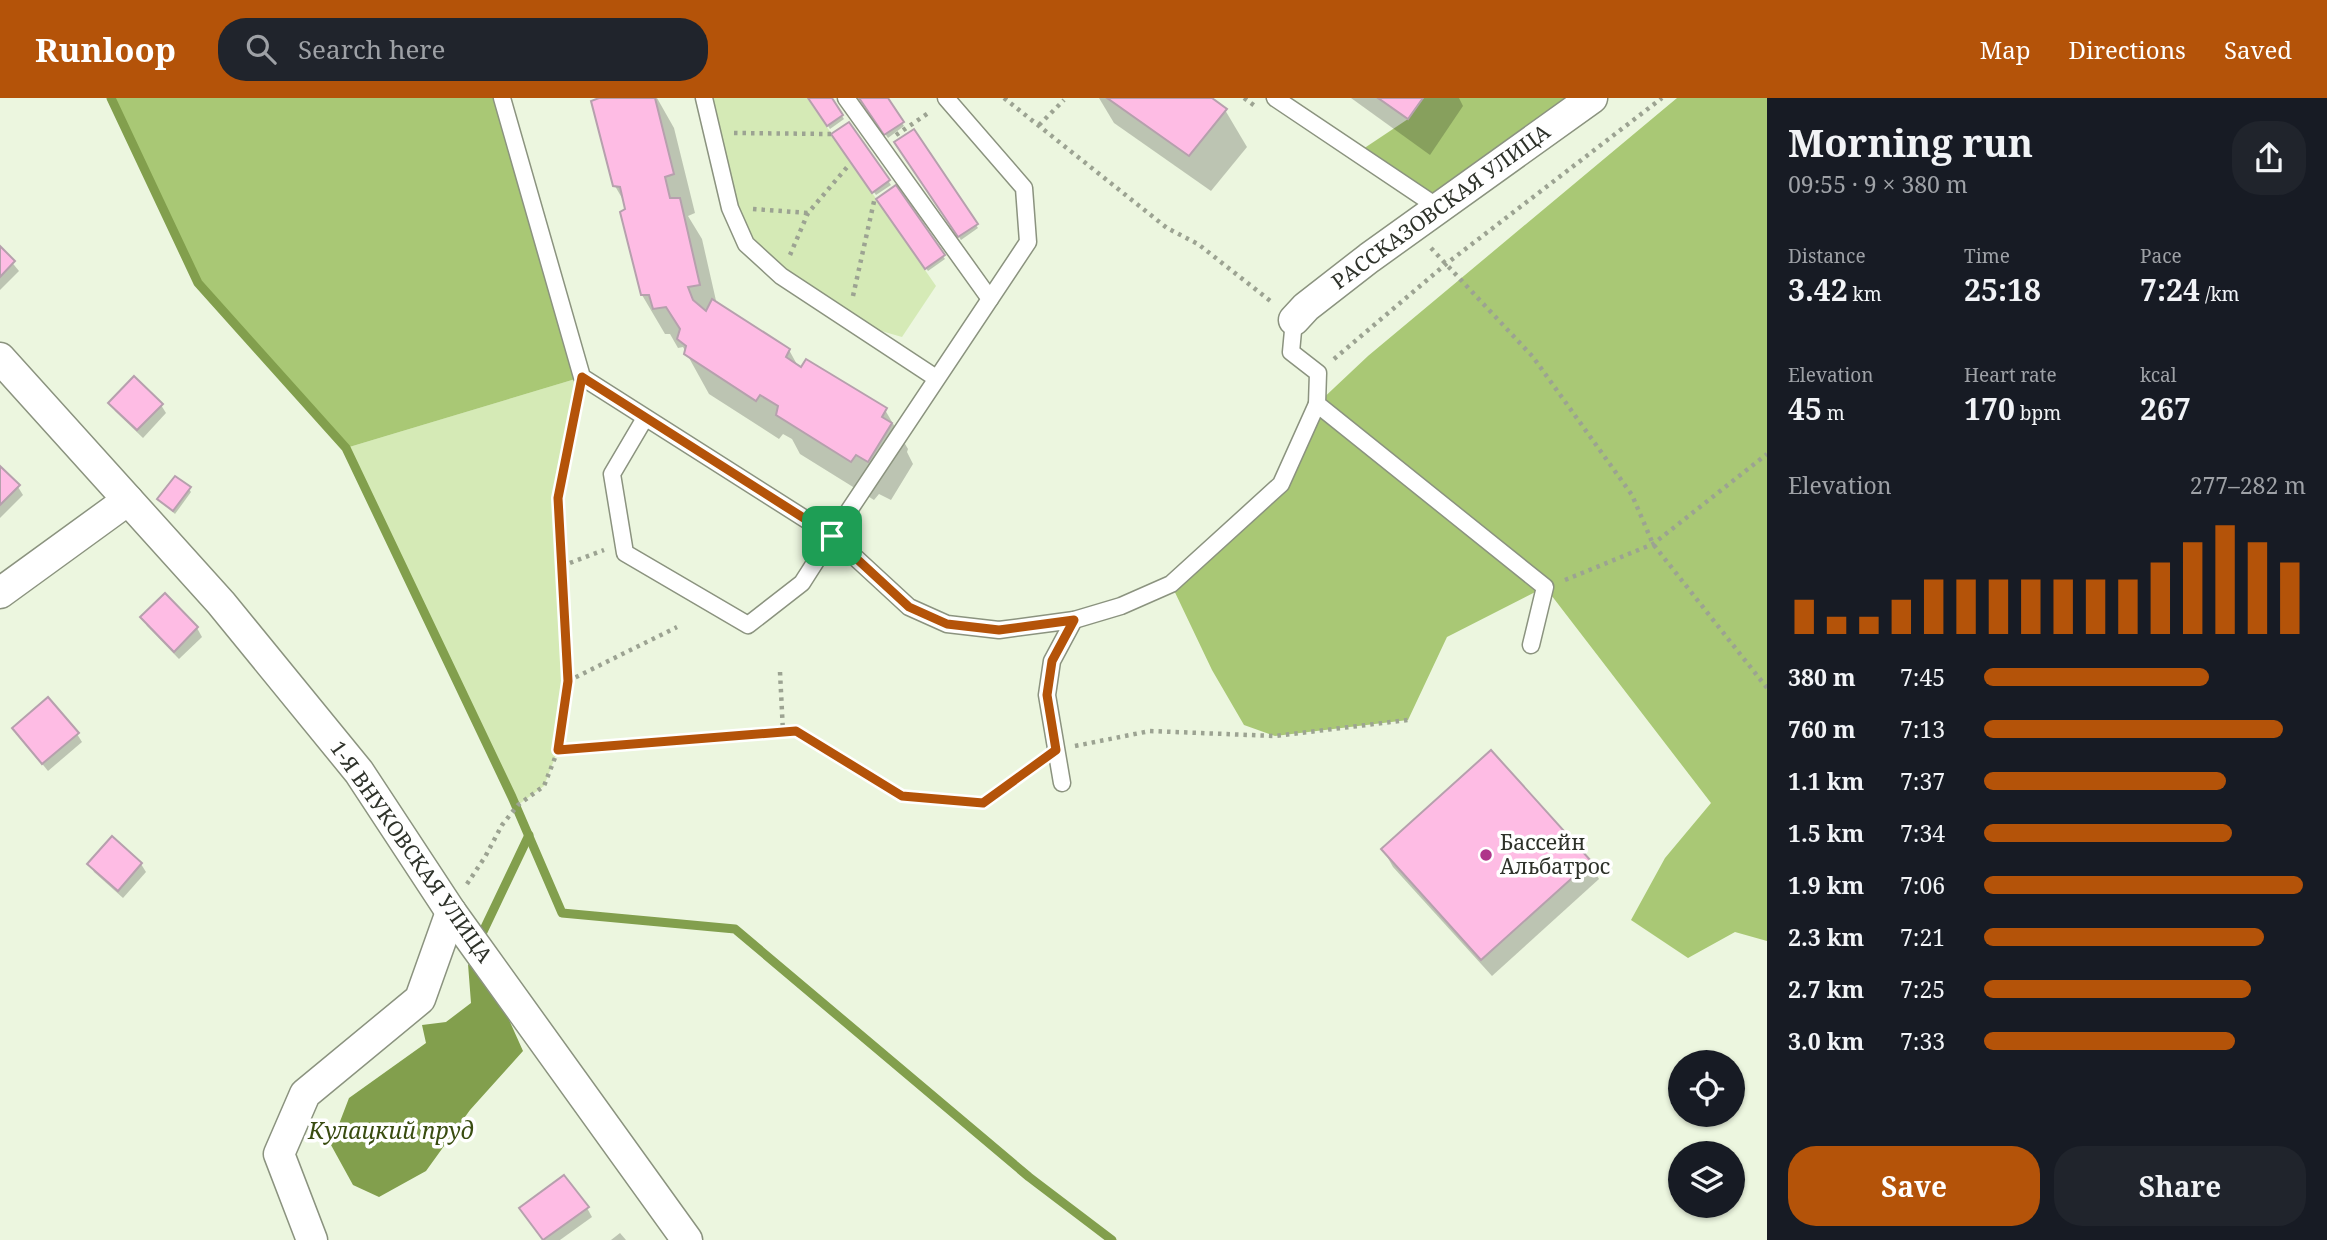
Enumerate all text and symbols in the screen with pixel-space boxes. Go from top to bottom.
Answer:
search box [218,18,708,81]
text: Runloop [35,27,176,72]
icon: search [242,30,280,68]
text: Search here [298,31,446,67]
text: Map [1980,33,2031,66]
text: Directions [2069,33,2186,66]
text: Saved [2224,33,2292,66]
text: Morning run [1788,116,2033,168]
street label: РАССКАЗОВСКАЯ УЛИЦА [1325,117,1555,295]
button: share [2232,121,2306,195]
text: 09:55 · 9 × 380 m [1788,168,1968,200]
text: Distance [1788,243,1866,269]
text: Time [1964,243,2010,269]
text: Pace [2140,243,2182,269]
text: 3.42 [1788,269,1848,310]
text: 25:18 [1964,269,2041,310]
text: 7:24 [2140,269,2200,310]
text: km [1848,281,1882,307]
text: /km [2200,281,2239,307]
text: Elevation [1788,362,1874,388]
text: Heart rate [1964,362,2057,388]
text: kcal [2140,362,2177,388]
text: 45 [1788,388,1822,429]
text: 170 [1964,388,2015,429]
text: 267 [2140,388,2191,429]
text: m [1822,400,1845,426]
text: bpm [2015,400,2061,426]
text: Elevation [1788,469,1892,501]
text: 277–282 m [2190,469,2306,501]
pin [802,506,862,566]
icon: arrive [813,517,851,555]
text: 380 m [1788,661,1856,693]
text: 7:45 [1900,661,1945,693]
text: 760 m [1788,713,1856,745]
text: 7:13 [1900,713,1945,745]
street label: 1-Я ВНУКОВСКАЯ УЛИЦА [324,735,499,968]
text: 1.1 km [1788,765,1864,797]
text: 7:37 [1900,765,1945,797]
text: 1.5 km [1788,817,1864,849]
text: 7:34 [1900,817,1945,849]
place label: Бассейн Альбатрос [1500,828,1610,880]
marker: Бассейн Альбатрос [1478,847,1494,863]
text: 1.9 km [1788,869,1864,901]
text: 7:06 [1900,869,1945,901]
text: 2.3 km [1788,921,1864,953]
text: 7:21 [1900,921,1945,953]
text: 2.7 km [1788,973,1864,1005]
text: 7:25 [1900,973,1945,1005]
text: 3.0 km [1788,1025,1864,1057]
text: 7:33 [1900,1025,1945,1057]
map controls [1668,1050,1745,1218]
button: locate [1668,1050,1745,1127]
water label: Кулацкий пруд [307,1114,474,1146]
button: layers [1668,1141,1745,1218]
button: Save [1788,1146,2040,1226]
button: Share [2054,1146,2306,1226]

